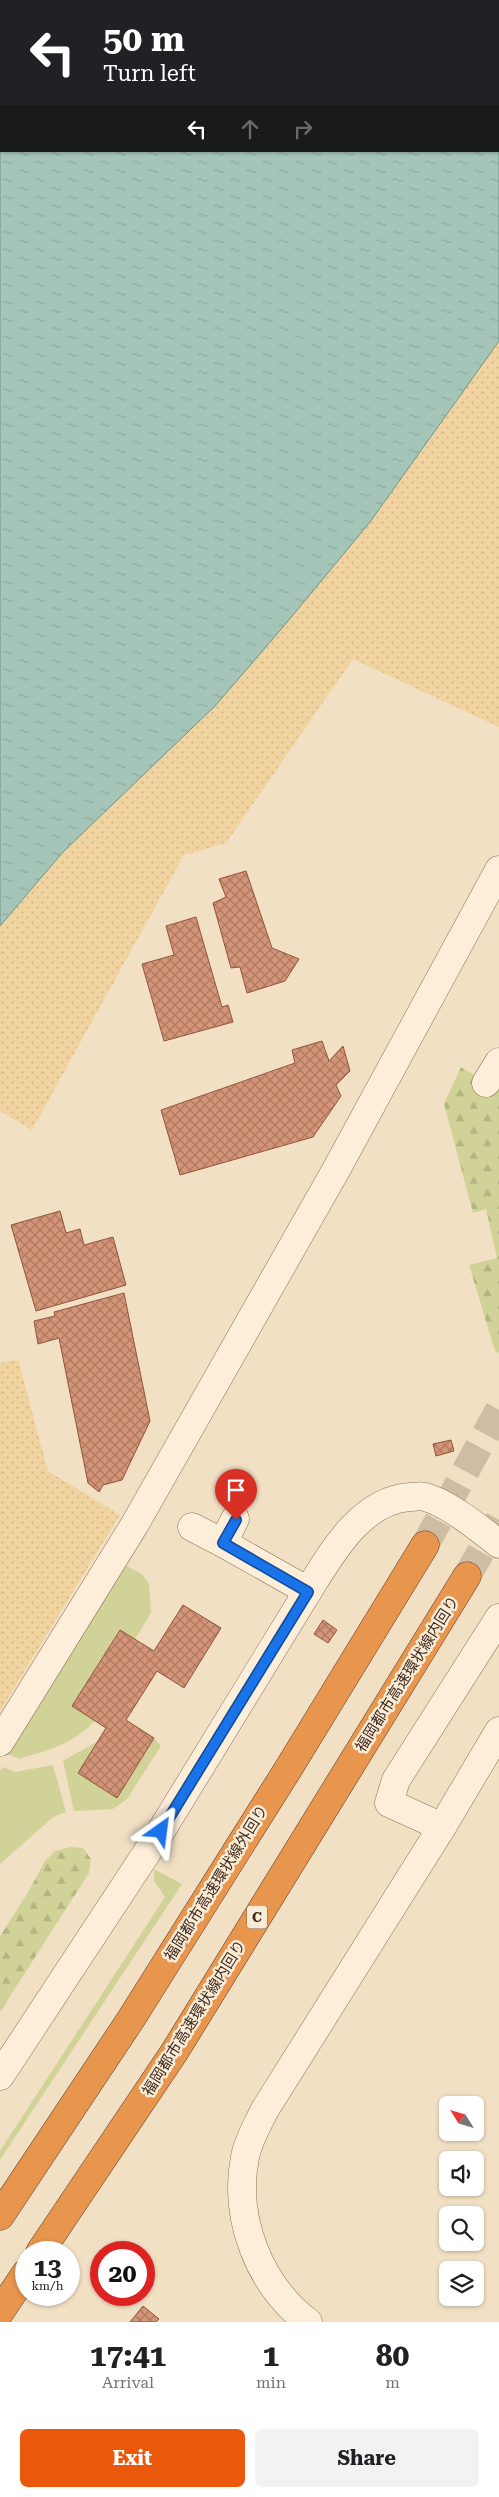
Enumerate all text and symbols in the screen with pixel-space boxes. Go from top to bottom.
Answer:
text: 50 m [103,19,185,60]
icon: left [20,20,85,85]
text: Turn left [103,61,196,86]
icon: left [183,115,211,143]
icon: ahead [236,115,264,143]
icon: right [289,115,317,143]
pin [215,1469,257,1520]
icon: arrive [222,1476,250,1504]
street label: 福岡都市高速環状線内回り [352,1593,462,1755]
street label: 福岡都市高速環状線外回り [161,1802,271,1964]
position arrow [134,1804,186,1856]
road number: C [247,1905,267,1928]
street label: 福岡都市高速環状線内回り [139,1937,249,2099]
north arrow [439,2096,484,2141]
map controls [439,2096,484,2306]
button: sound [439,2151,484,2196]
button: search [439,2206,484,2251]
speed limit sign: 20 [90,2241,155,2306]
text: 13 [33,2253,62,2282]
button: layers [439,2261,484,2306]
text: km/h [31,2279,64,2293]
text: 17:41 [90,2338,166,2373]
text: 1 [263,2338,279,2373]
text: 80 [376,2338,409,2373]
text: Arrival [102,2373,154,2392]
text: min [256,2373,286,2392]
text: m [385,2373,400,2392]
button: Exit [20,2429,245,2487]
button: Share [255,2429,479,2487]

